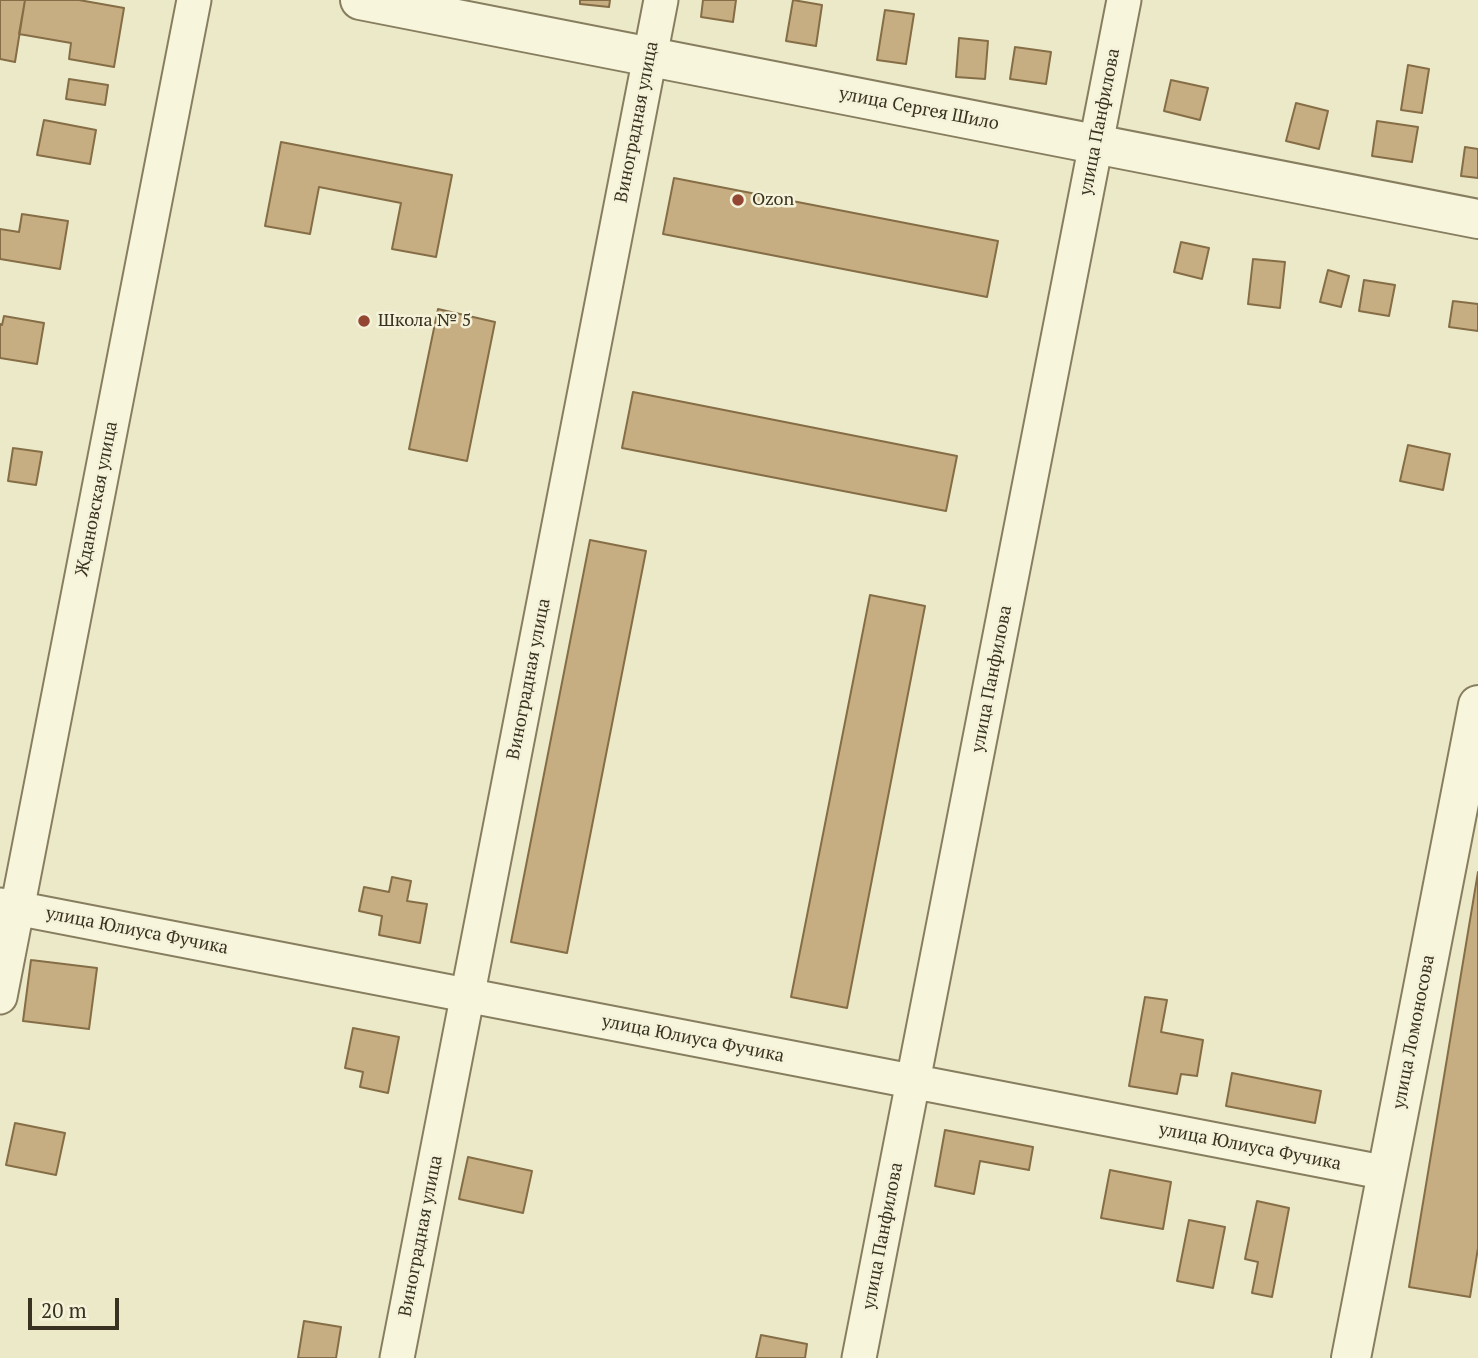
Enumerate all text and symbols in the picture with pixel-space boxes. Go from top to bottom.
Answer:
street label: Виноградная улица [611,39,663,205]
street label: улица Панфилова [1075,47,1125,197]
street label: улица Сергея Шило [837,83,1001,135]
place label: Ozon [752,189,794,211]
marker: Ozon [730,192,746,208]
place label: Школа № 5 [378,310,471,332]
marker: Школа № 5 [356,313,372,329]
street label: Ждановская улица [71,420,123,578]
street label: Виноградная улица [503,596,555,762]
street label: улица Панфилова [967,604,1017,754]
street label: улица Юлиуса Фучика [44,903,230,959]
street label: улица Ломоносова [1388,953,1440,1111]
street label: улица Юлиуса Фучика [600,1011,786,1067]
street label: улица Юлиуса Фучика [1157,1119,1343,1175]
street label: Виноградная улица [395,1153,447,1319]
street label: улица Панфилова [858,1161,908,1311]
scale bar [32,1284,122,1328]
text: 20 m [41,1296,87,1324]

